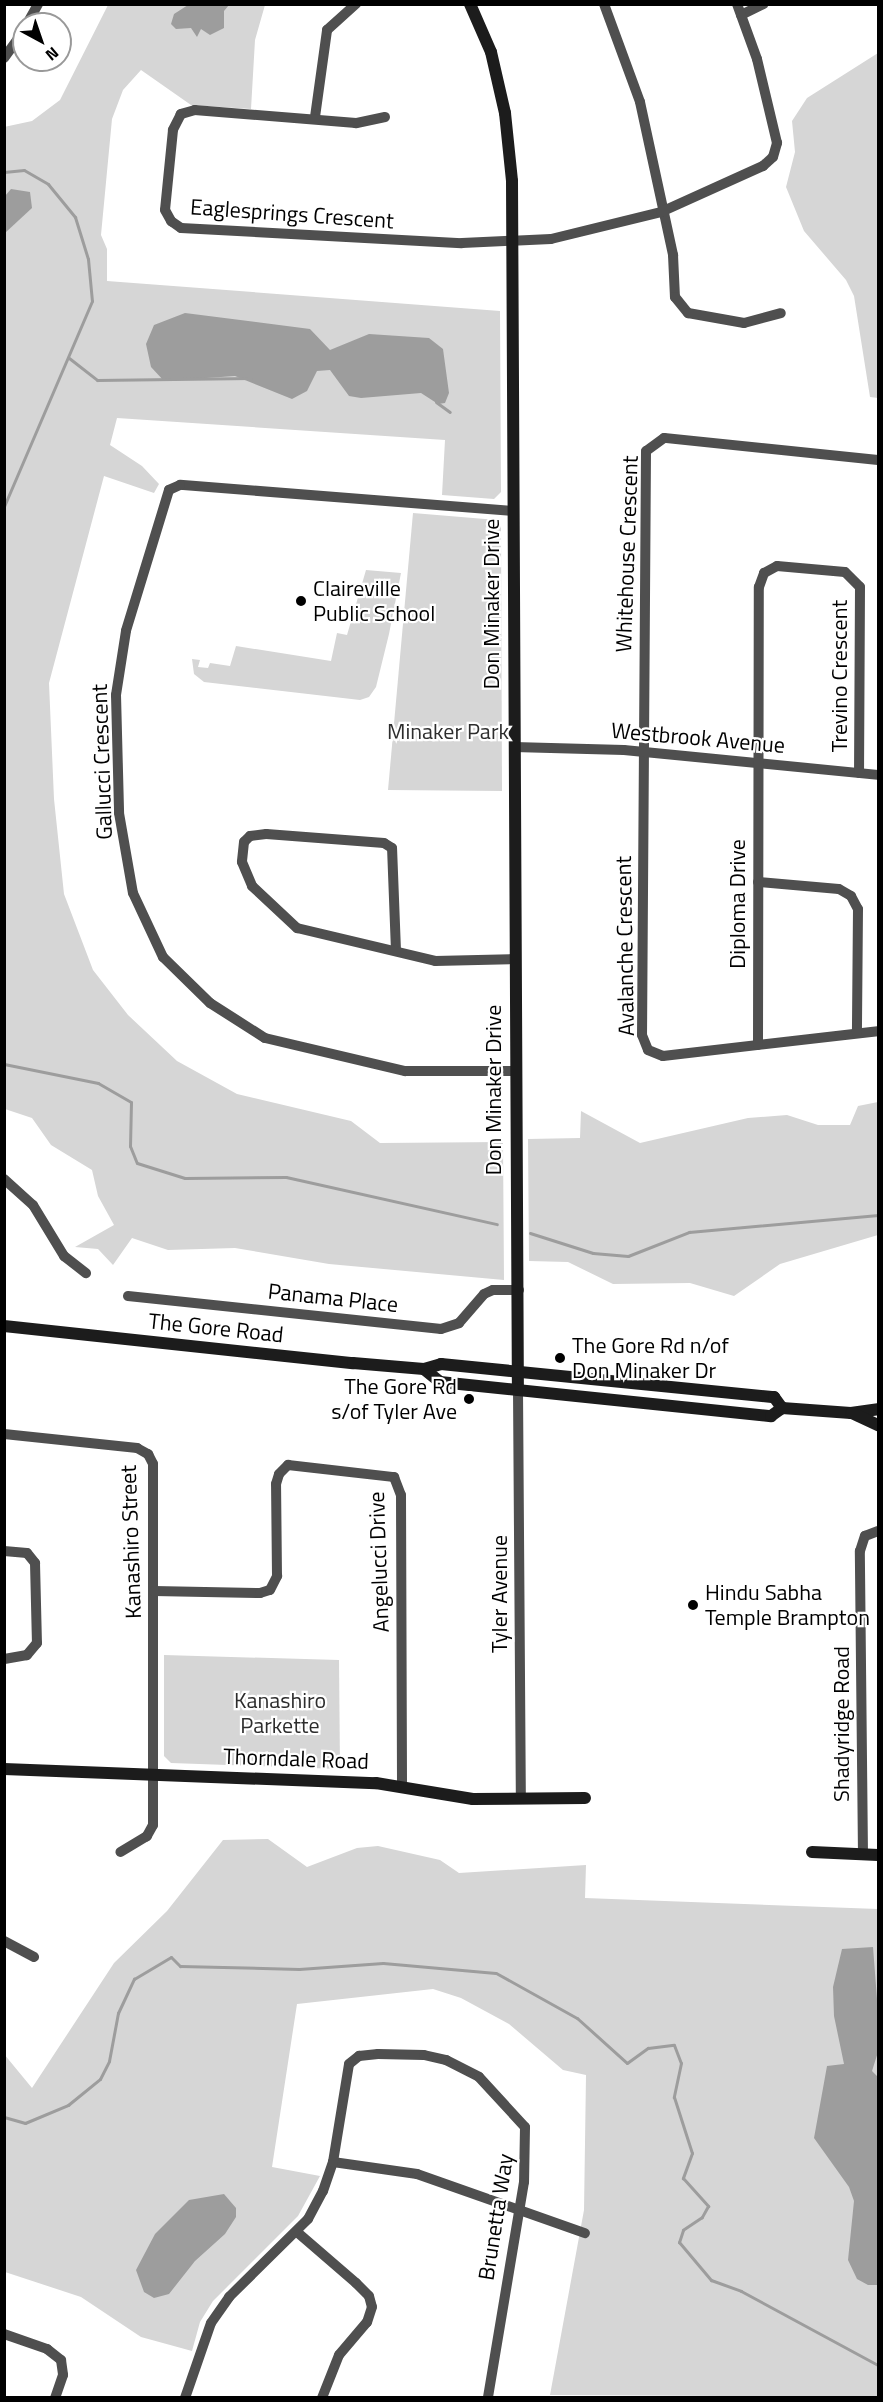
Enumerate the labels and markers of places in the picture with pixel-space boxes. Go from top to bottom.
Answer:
place label: Claireville Public School [313,575,435,626]
marker: Claireville Public School [294,594,308,608]
place label: The Gore Rd n/of Don Minaker Dr [572,1332,729,1384]
marker: The Gore Rd n/of Don Minaker Dr [553,1351,567,1365]
place label: The Gore Rd s/of Tyler Ave [331,1373,457,1424]
marker: The Gore Rd s/of Tyler Ave [462,1392,476,1406]
place label: Hindu Sabha Temple Brampton [705,1579,870,1630]
marker: Hindu Sabha Temple Brampton [686,1598,700,1612]

